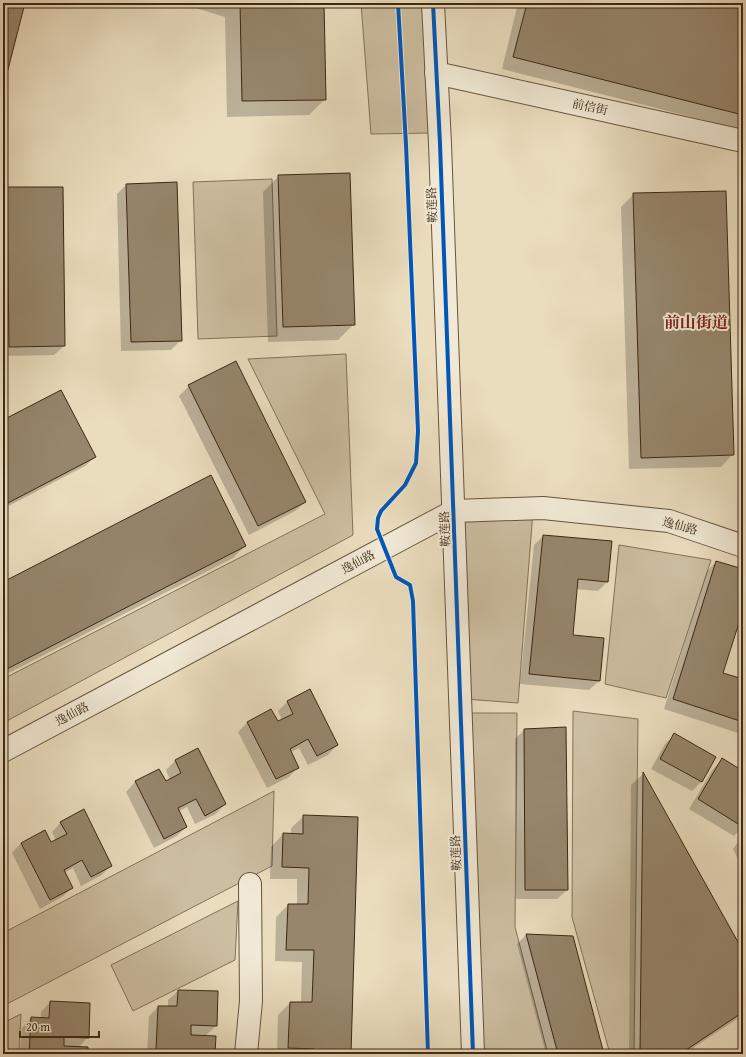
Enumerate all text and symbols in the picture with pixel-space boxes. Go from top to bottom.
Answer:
street label: 前信街 [571,94,610,119]
street label: 鞍莲路 [422,187,441,223]
district label: 前山街道 [664,310,728,334]
street label: 鞍莲路 [435,511,454,547]
street label: 逸仙路 [661,513,700,538]
street label: 逸仙路 [338,546,378,578]
street label: 逸仙路 [52,698,92,730]
street label: 鞍莲路 [446,835,465,871]
scale bar [20,1013,99,1039]
text: 20 m [26,1018,50,1035]

